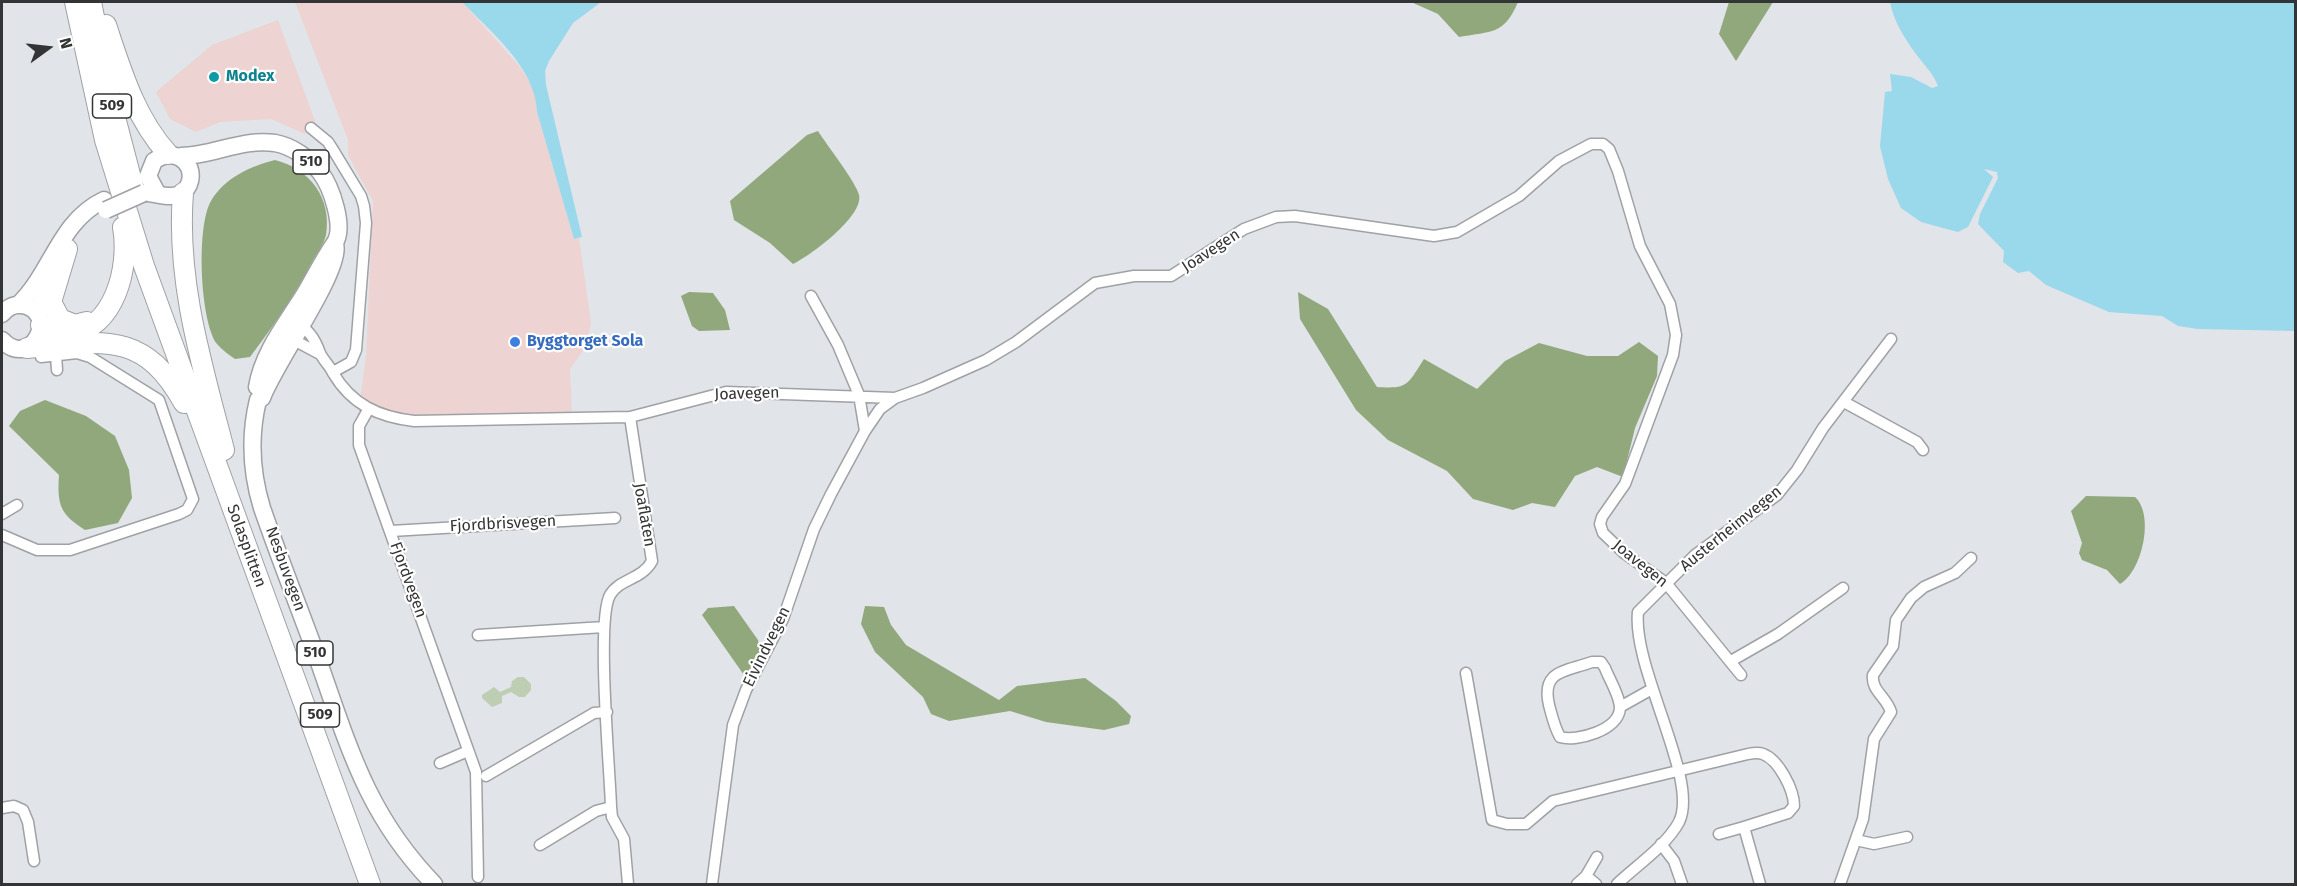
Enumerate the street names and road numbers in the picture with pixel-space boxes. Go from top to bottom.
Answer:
road number: 509 [92,94,132,118]
road number: 510 [293,150,329,174]
street label: Joavegen [1178,225,1244,277]
street label: Joavegen [714,383,780,405]
street label: Joaflaten [629,482,659,548]
street label: Austerheimvegen [1676,482,1786,576]
street label: Solasplitten [222,502,270,590]
street label: Fjordbrisvegen [449,512,557,536]
street label: Nesbuvegen [261,524,309,614]
street label: Joavegen [1609,536,1671,592]
street label: Fjordvegen [385,540,431,620]
street label: Eivindvegen [739,604,795,690]
road number: 510 [297,641,333,665]
road number: 509 [300,703,340,727]

